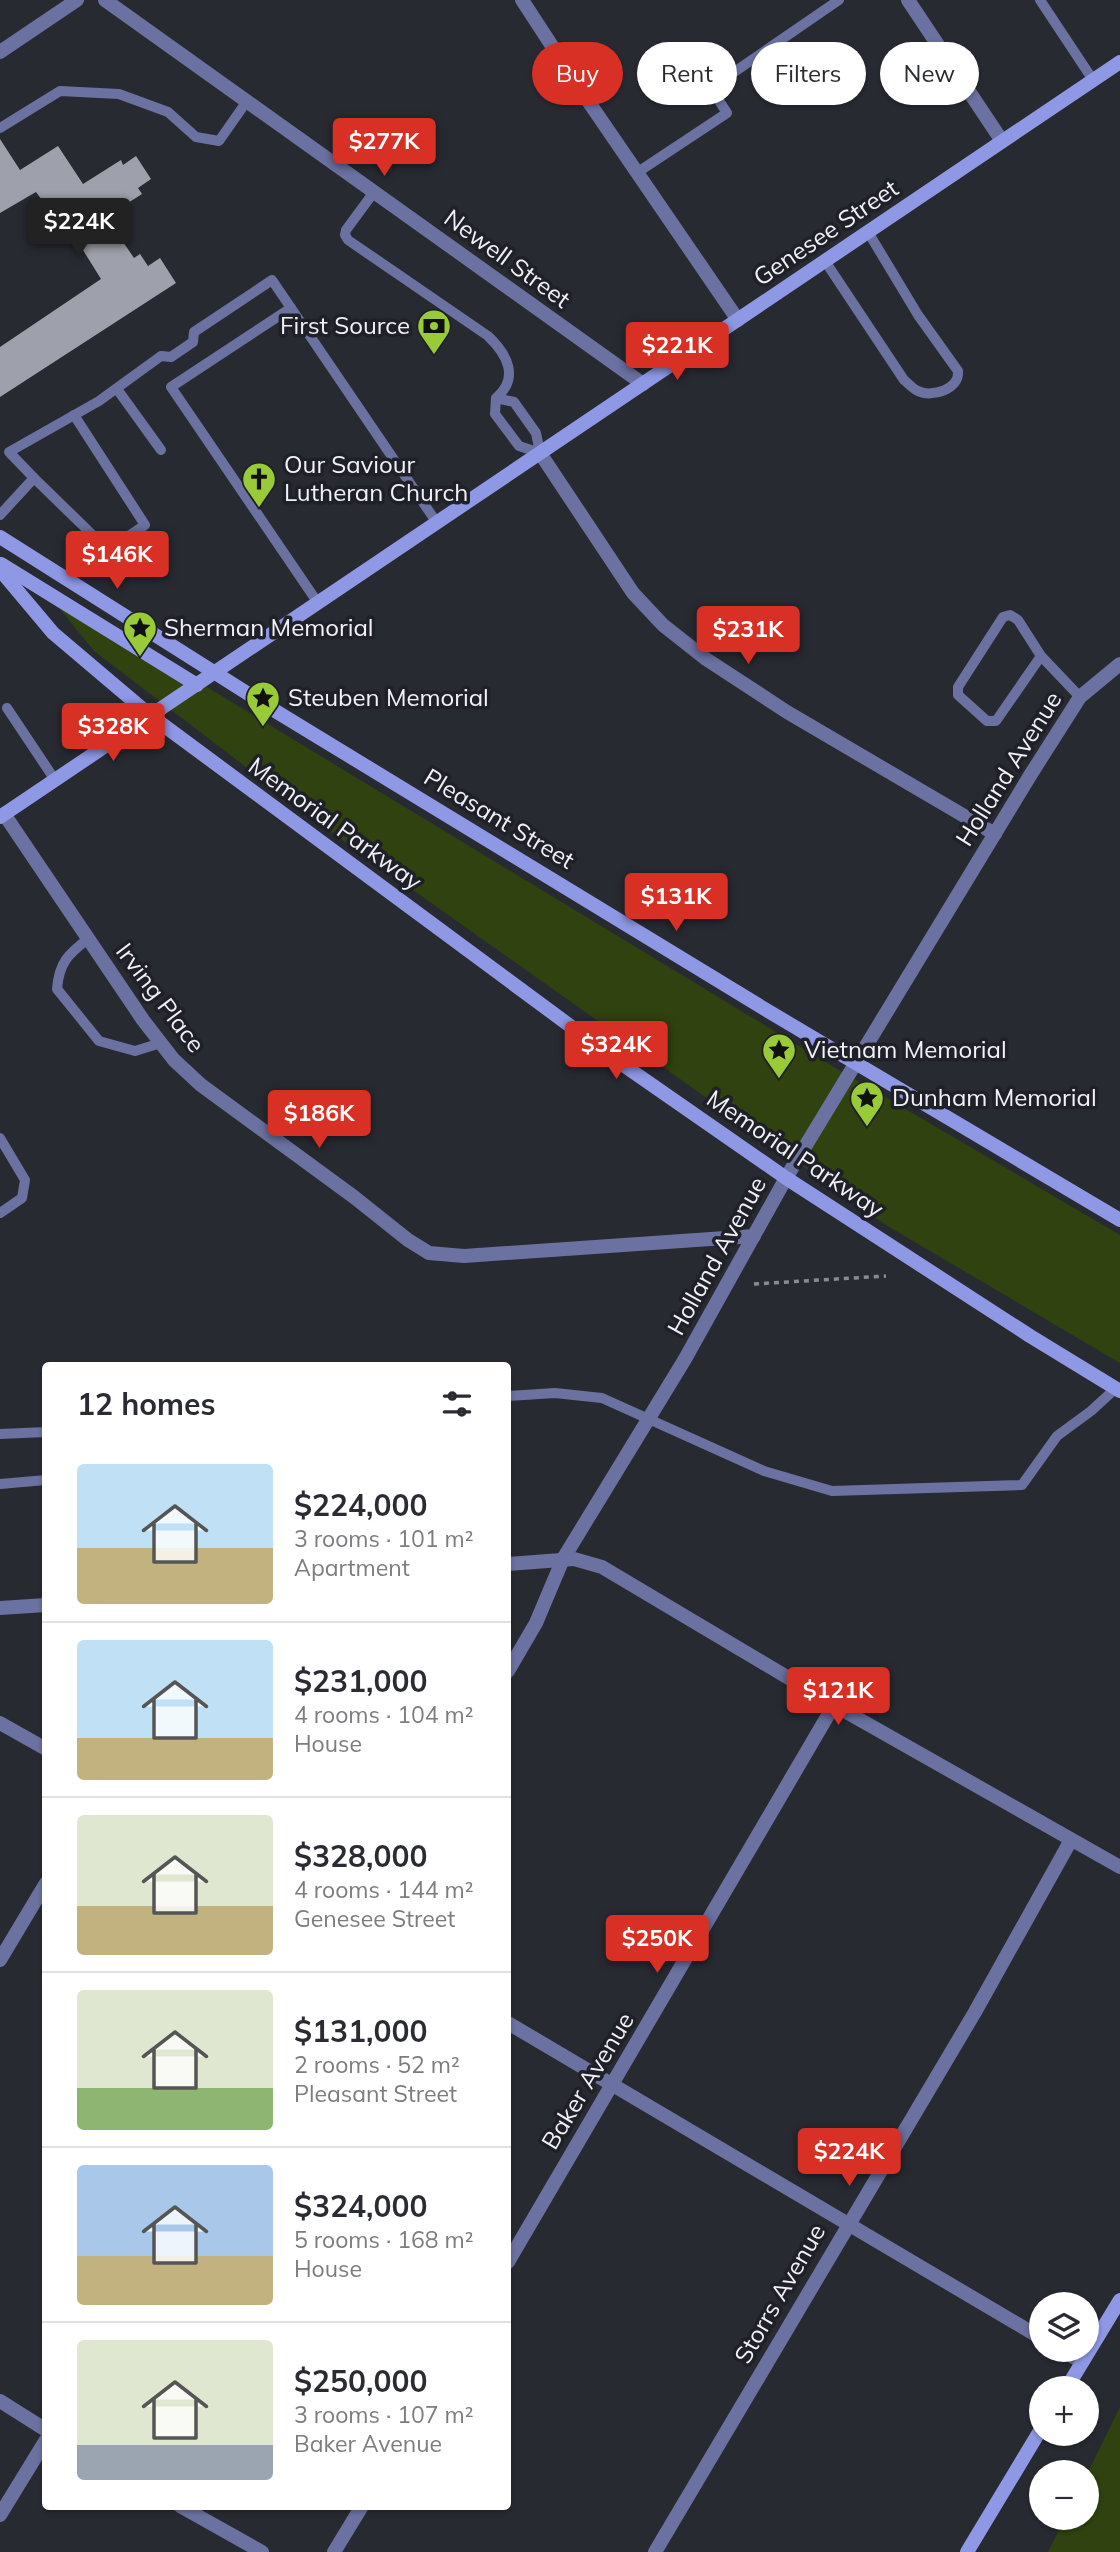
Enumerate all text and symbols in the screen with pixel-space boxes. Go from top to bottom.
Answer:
chip: Buy [532,42,623,105]
chip: Rent [637,42,737,105]
chip: Filters [751,42,866,105]
chip: New [880,42,979,105]
pin: $277K [335,118,433,178]
text: $277K [349,126,419,155]
street label: Genesee Street [747,173,904,292]
pin: $224K [30,198,128,258]
street label: Newell Street [439,202,577,314]
text: $224K [44,206,114,235]
bank icon: First Source [415,307,453,356]
place label: First Source [280,310,410,340]
pin: $221K [628,322,726,382]
text: $221K [642,330,712,359]
place label: Our Saviour Lutheran Church [284,449,468,507]
church icon: Our Saviour Lutheran Church [240,460,278,509]
pin: $146K [68,532,166,591]
text: $146K [82,539,152,568]
pin: $231K [699,606,797,666]
place icon: Sherman Memorial [121,609,159,658]
place label: Sherman Memorial [164,612,374,642]
text: $231K [713,614,783,643]
place icon: Steuben Memorial [244,679,282,728]
place label: Steuben Memorial [288,682,489,712]
street label: Holland Avenue [949,686,1068,851]
pin: $328K [64,704,162,763]
text: $328K [78,711,148,740]
street label: Memorial Parkway [243,750,428,896]
street label: Pleasant Street [419,761,580,875]
pin: $131K [627,874,725,933]
text: $131K [641,881,711,910]
street label: Irving Place [110,937,212,1058]
pin: $324K [567,1021,665,1081]
text: $324K [581,1029,651,1058]
place icon: Vietnam Memorial [760,1031,798,1080]
place label: Vietnam Memorial [804,1034,1007,1064]
place icon: Dunham Memorial [848,1079,886,1128]
place label: Dunham Memorial [892,1082,1097,1112]
street label: Memorial Parkway [701,1083,890,1224]
pin: $186K [270,1090,368,1150]
text: $186K [284,1098,354,1127]
street label: Holland Avenue [660,1171,772,1340]
text: 12 homes [77,1385,216,1423]
icon: filters [438,1385,476,1423]
text: $224,000 [294,1486,427,1524]
icon: home [133,1492,217,1576]
text: 3 rooms · 101 m² [294,1524,474,1553]
text: Apartment [294,1553,410,1582]
text: $231,000 [294,1662,427,1700]
icon: home [133,1668,217,1752]
pin: $121K [789,1668,887,1727]
text: $121K [803,1675,873,1704]
text: 4 rooms · 104 m² [294,1700,474,1729]
text: House [294,1729,362,1758]
text: $328,000 [294,1837,427,1875]
icon: home [133,1843,217,1927]
text: 4 rooms · 144 m² [294,1875,474,1904]
text: Genesee Street [294,1904,455,1933]
pin: $250K [608,1916,706,1975]
text: $250K [622,1923,692,1952]
street label: Baker Avenue [535,2007,640,2154]
text: $131,000 [294,2012,427,2050]
icon: home [133,2018,217,2102]
text: 2 rooms · 52 m² [294,2050,460,2079]
text: Pleasant Street [294,2079,457,2108]
pin: $224K [800,2128,898,2188]
text: $224K [814,2136,884,2165]
text: $324,000 [294,2187,427,2225]
icon: home [133,2193,217,2277]
street label: Storrs Avenue [727,2218,831,2369]
text: 5 rooms · 168 m² [294,2225,474,2254]
text: House [294,2254,362,2283]
map controls [1029,2292,1099,2530]
button: layers [1029,2292,1099,2362]
text: $250,000 [294,2362,427,2400]
icon: home [133,2368,217,2452]
button: + [1029,2376,1099,2446]
text: 3 rooms · 107 m² [294,2400,474,2429]
text: Baker Avenue [294,2429,442,2458]
button: − [1029,2460,1099,2530]

